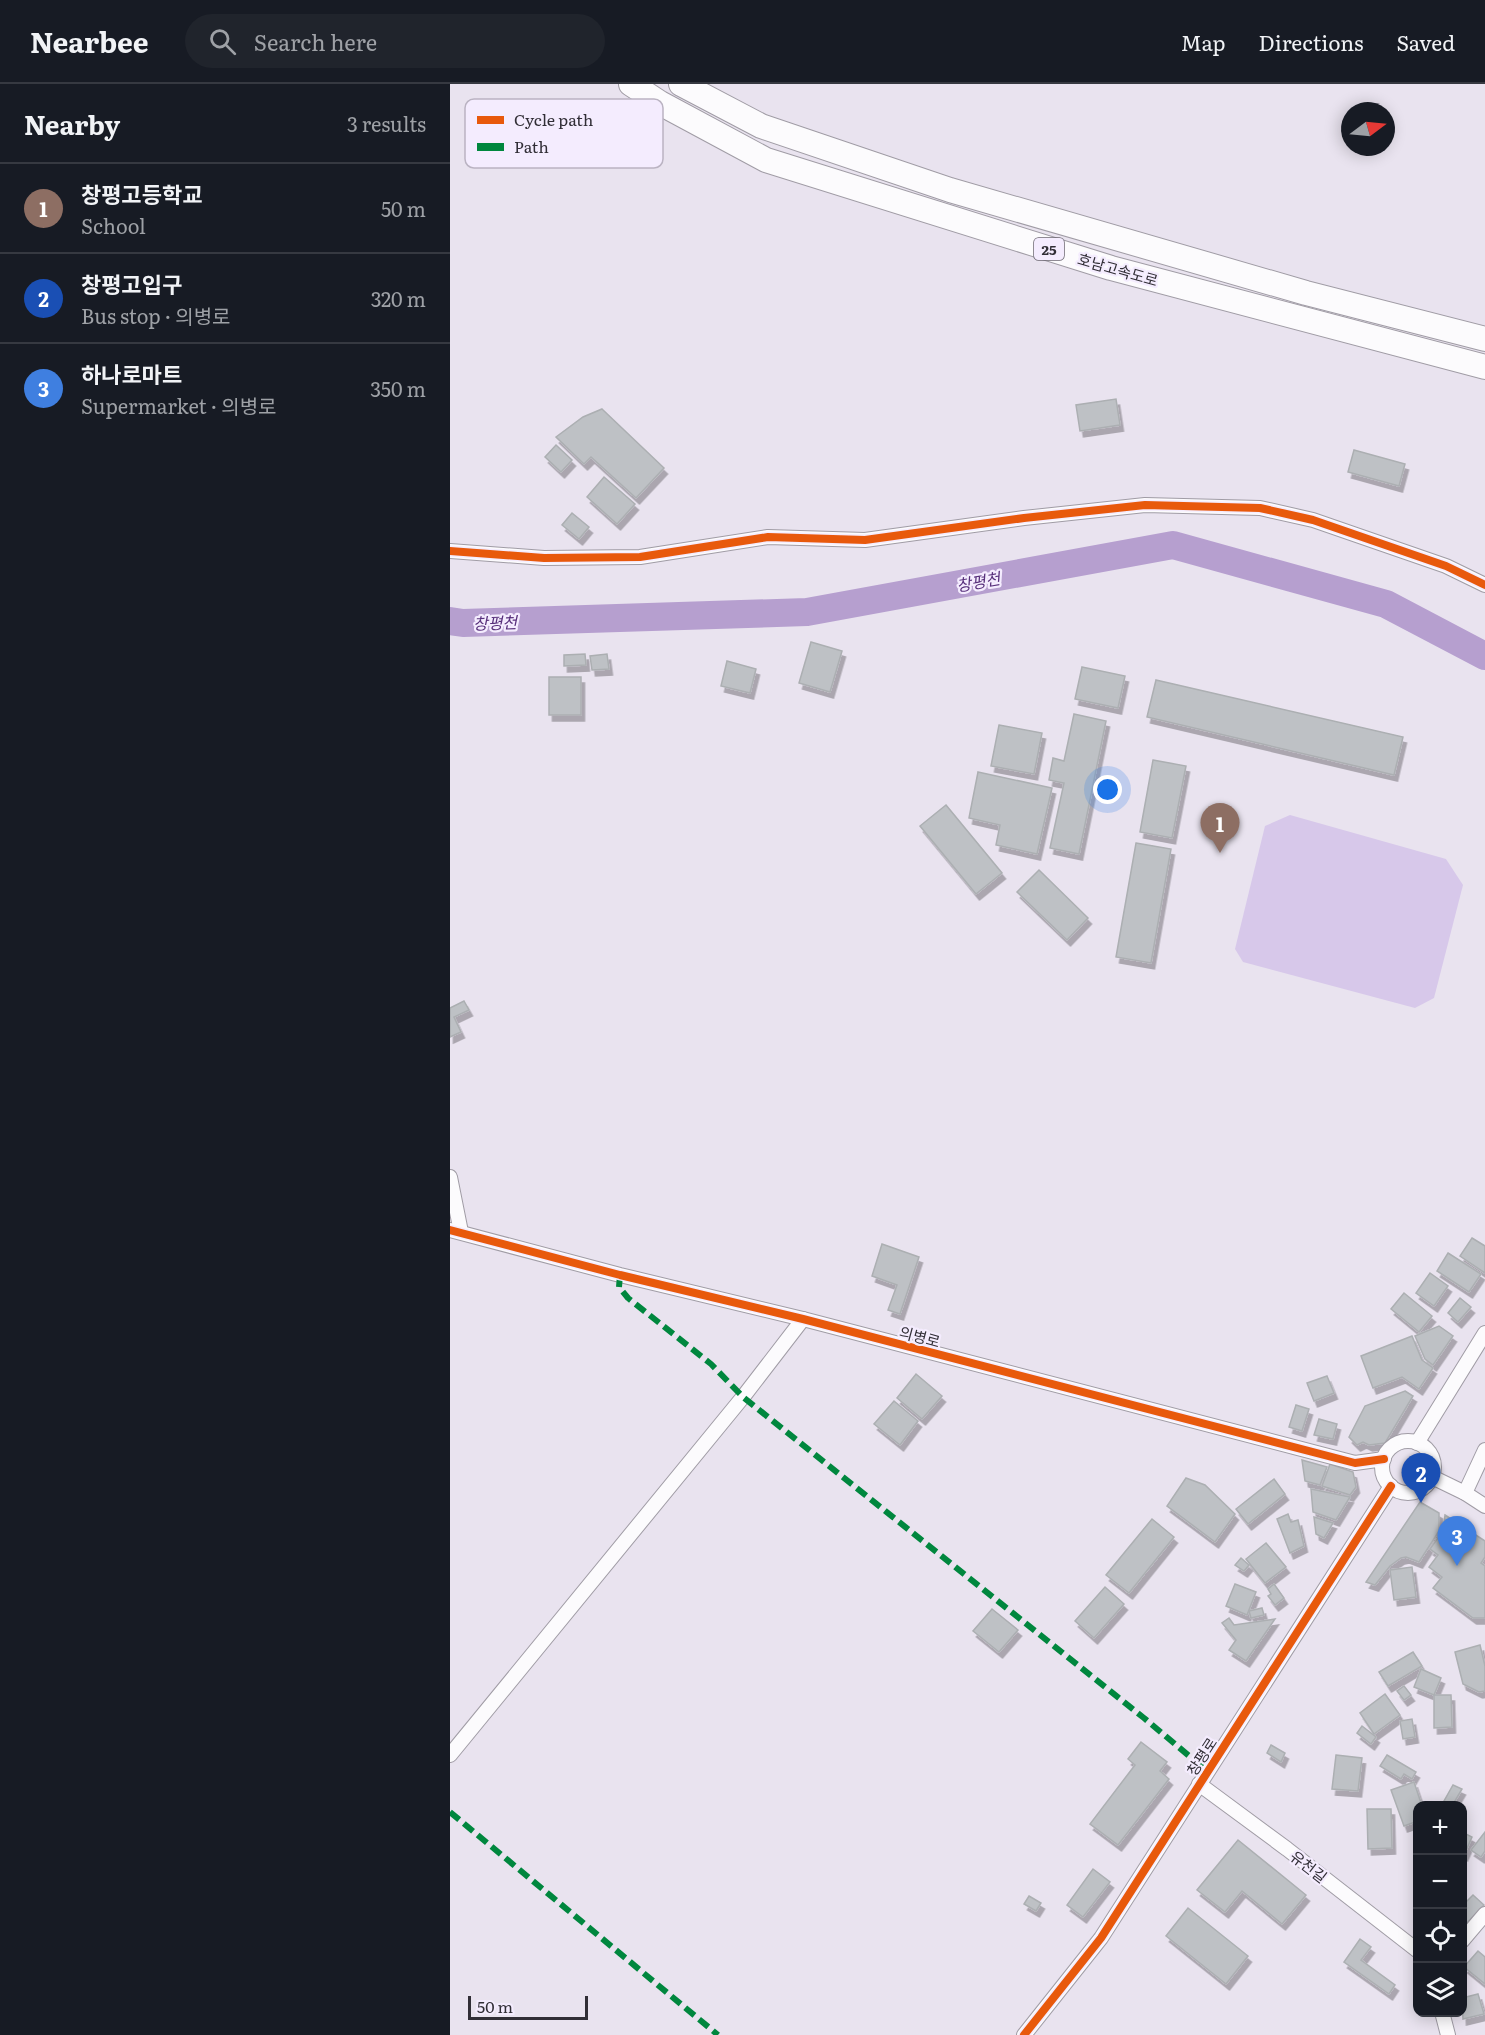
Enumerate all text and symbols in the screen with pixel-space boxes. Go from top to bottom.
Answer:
search box [185,14,605,68]
text: Nearbee [30,20,149,62]
icon: search [206,25,239,58]
text: Search here [254,25,377,58]
text: Map [1181,26,1226,57]
text: Directions [1259,26,1364,57]
text: Saved [1397,26,1455,57]
legend [465,99,663,168]
north arrow [1341,102,1395,156]
text: Nearby [24,104,120,143]
text: Cycle path [514,107,594,131]
text: 3 results [347,108,426,138]
text: Path [514,134,549,158]
text: 창평고등학교 [81,177,202,210]
text: 1 [39,193,48,223]
text: 50 m [381,193,426,223]
text: School [81,210,146,240]
road number: 25 [1034,238,1064,260]
street label: 호남고속도로 [1075,247,1161,291]
text: 창평고입구 [81,267,182,300]
text: 2 [38,283,49,313]
text: 320 m [371,283,426,313]
text: Bus stop · 의병로 [81,300,230,330]
text: 하나로마트 [81,357,182,390]
text: 3 [38,373,49,403]
text: 350 m [370,373,426,403]
text: Supermarket · 의병로 [81,390,276,420]
water label: 창평천 [954,565,1004,597]
water label: 창평천 [473,609,520,635]
your location [1093,775,1122,804]
pin: 1 [1200,804,1240,853]
street label: 의병로 [897,1320,943,1352]
pin: 2 [1402,1454,1440,1503]
pin: 3 [1438,1516,1476,1566]
street label: 창평로 [1180,1732,1222,1780]
map controls [1413,1801,1467,2017]
button: + [1413,1801,1467,1855]
street label: 유천길 [1286,1844,1332,1888]
button: − [1413,1855,1467,1909]
button: locate [1413,1909,1467,1963]
button: layers [1413,1963,1467,2017]
scale bar [468,1993,588,2020]
text: 50 m [477,1994,513,2018]

